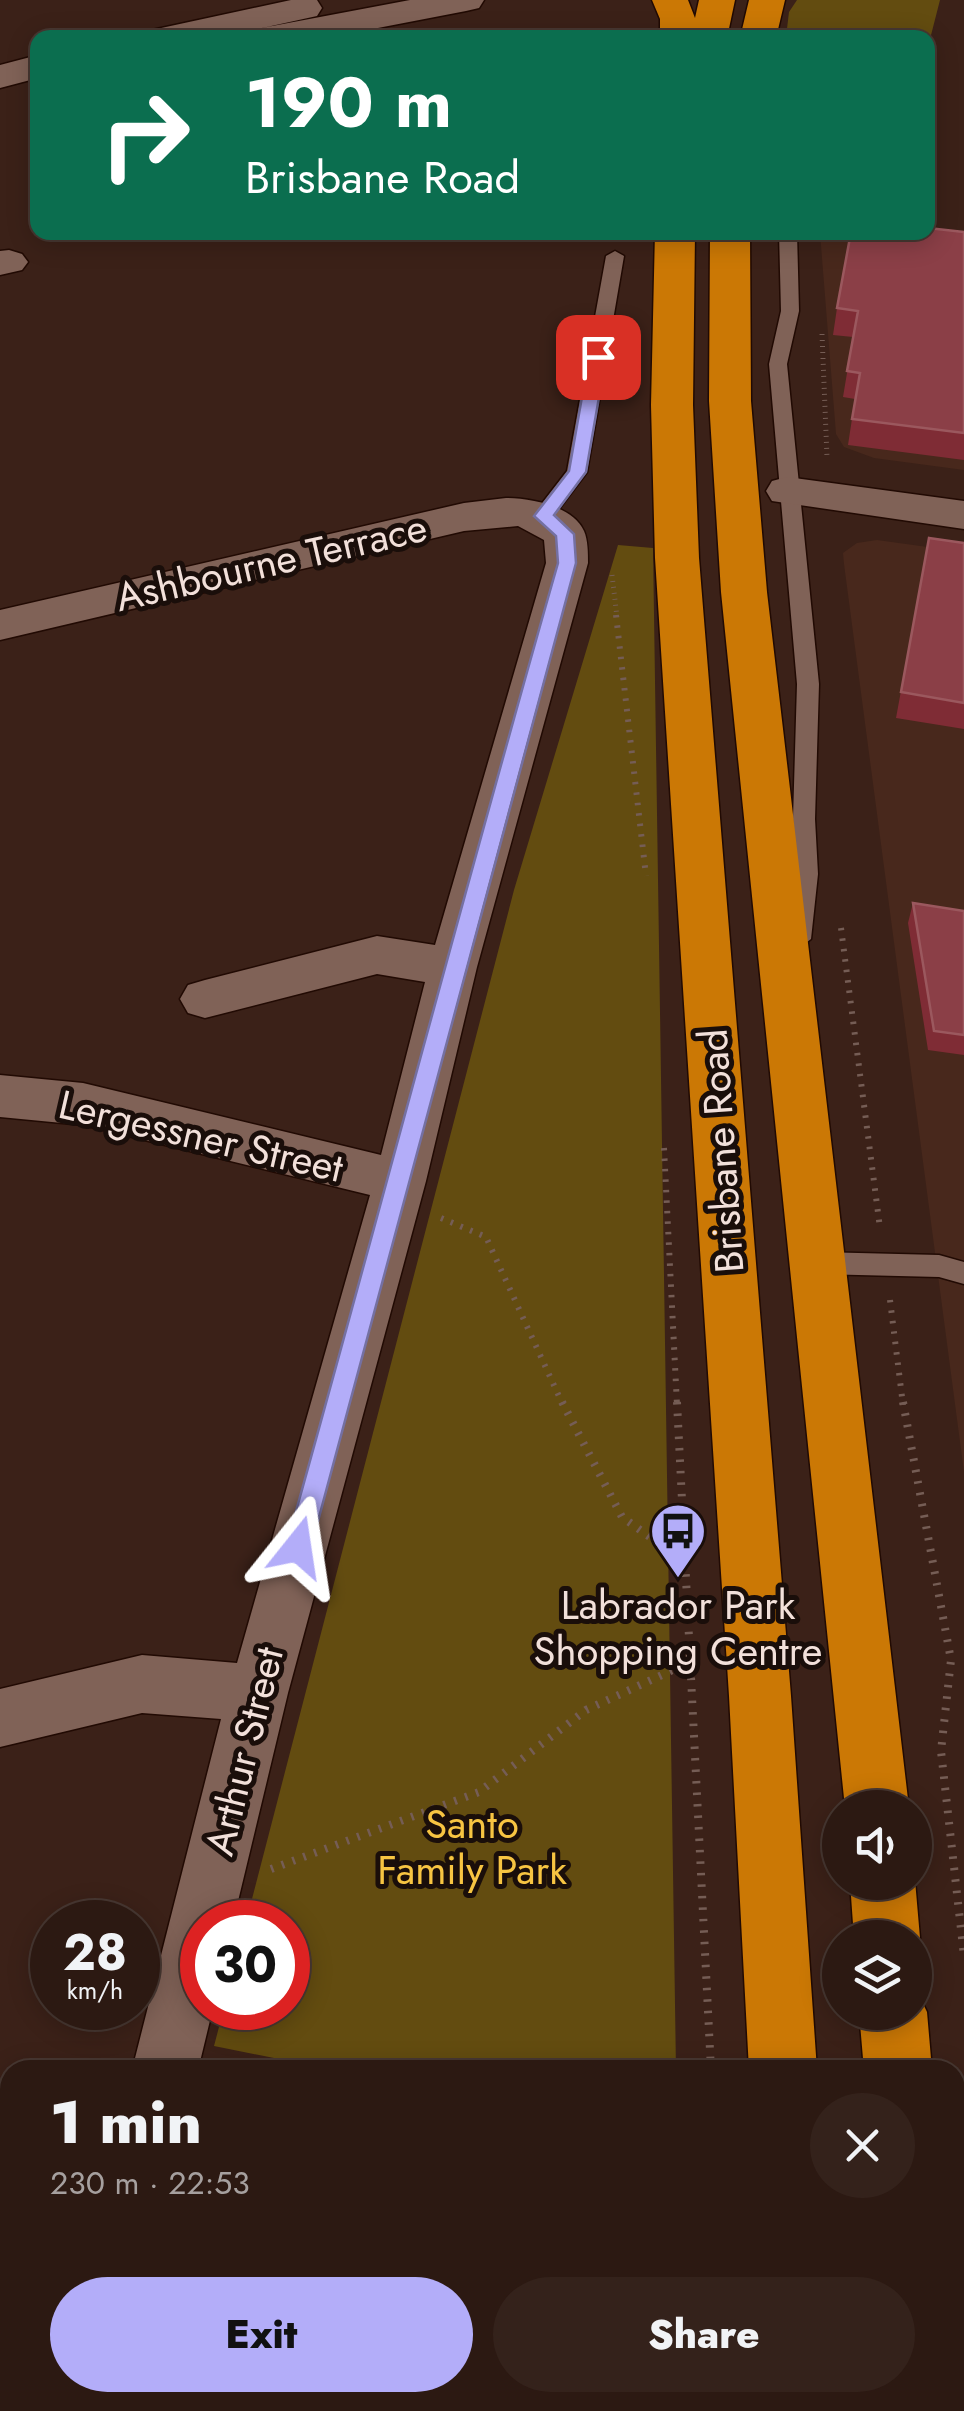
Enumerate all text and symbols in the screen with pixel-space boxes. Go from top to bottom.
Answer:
text: 190 m [245,52,452,153]
icon: right [80,70,210,200]
text: Brisbane Road [245,145,520,210]
pin [556,315,641,400]
icon: arrive [571,330,626,385]
street label: Ashbourne Terrace [110,498,432,626]
street label: Brisbane Road [684,1027,758,1275]
street label: Lergessner Street [53,1075,349,1197]
position arrow [246,1495,350,1599]
bus stop icon: Labrador Park Shopping Centre [648,1501,708,1580]
place label: Labrador Park Shopping Centre [534,1576,822,1680]
street label: Arthur Street [190,1640,298,1861]
map controls [822,1790,932,2030]
button: sound [822,1790,932,1900]
park label: Santo Family Park [377,1795,567,1899]
speed limit sign: 30 [180,1900,310,2030]
text: 28 [63,1916,127,1989]
button: layers [822,1920,932,2030]
text: km/h [67,1972,123,2008]
text: 1 min [50,2079,202,2166]
button: close [810,2093,915,2198]
text: 230 m · 22:53 [50,2160,250,2206]
button: Exit [50,2277,473,2392]
button: Share [493,2277,915,2392]

